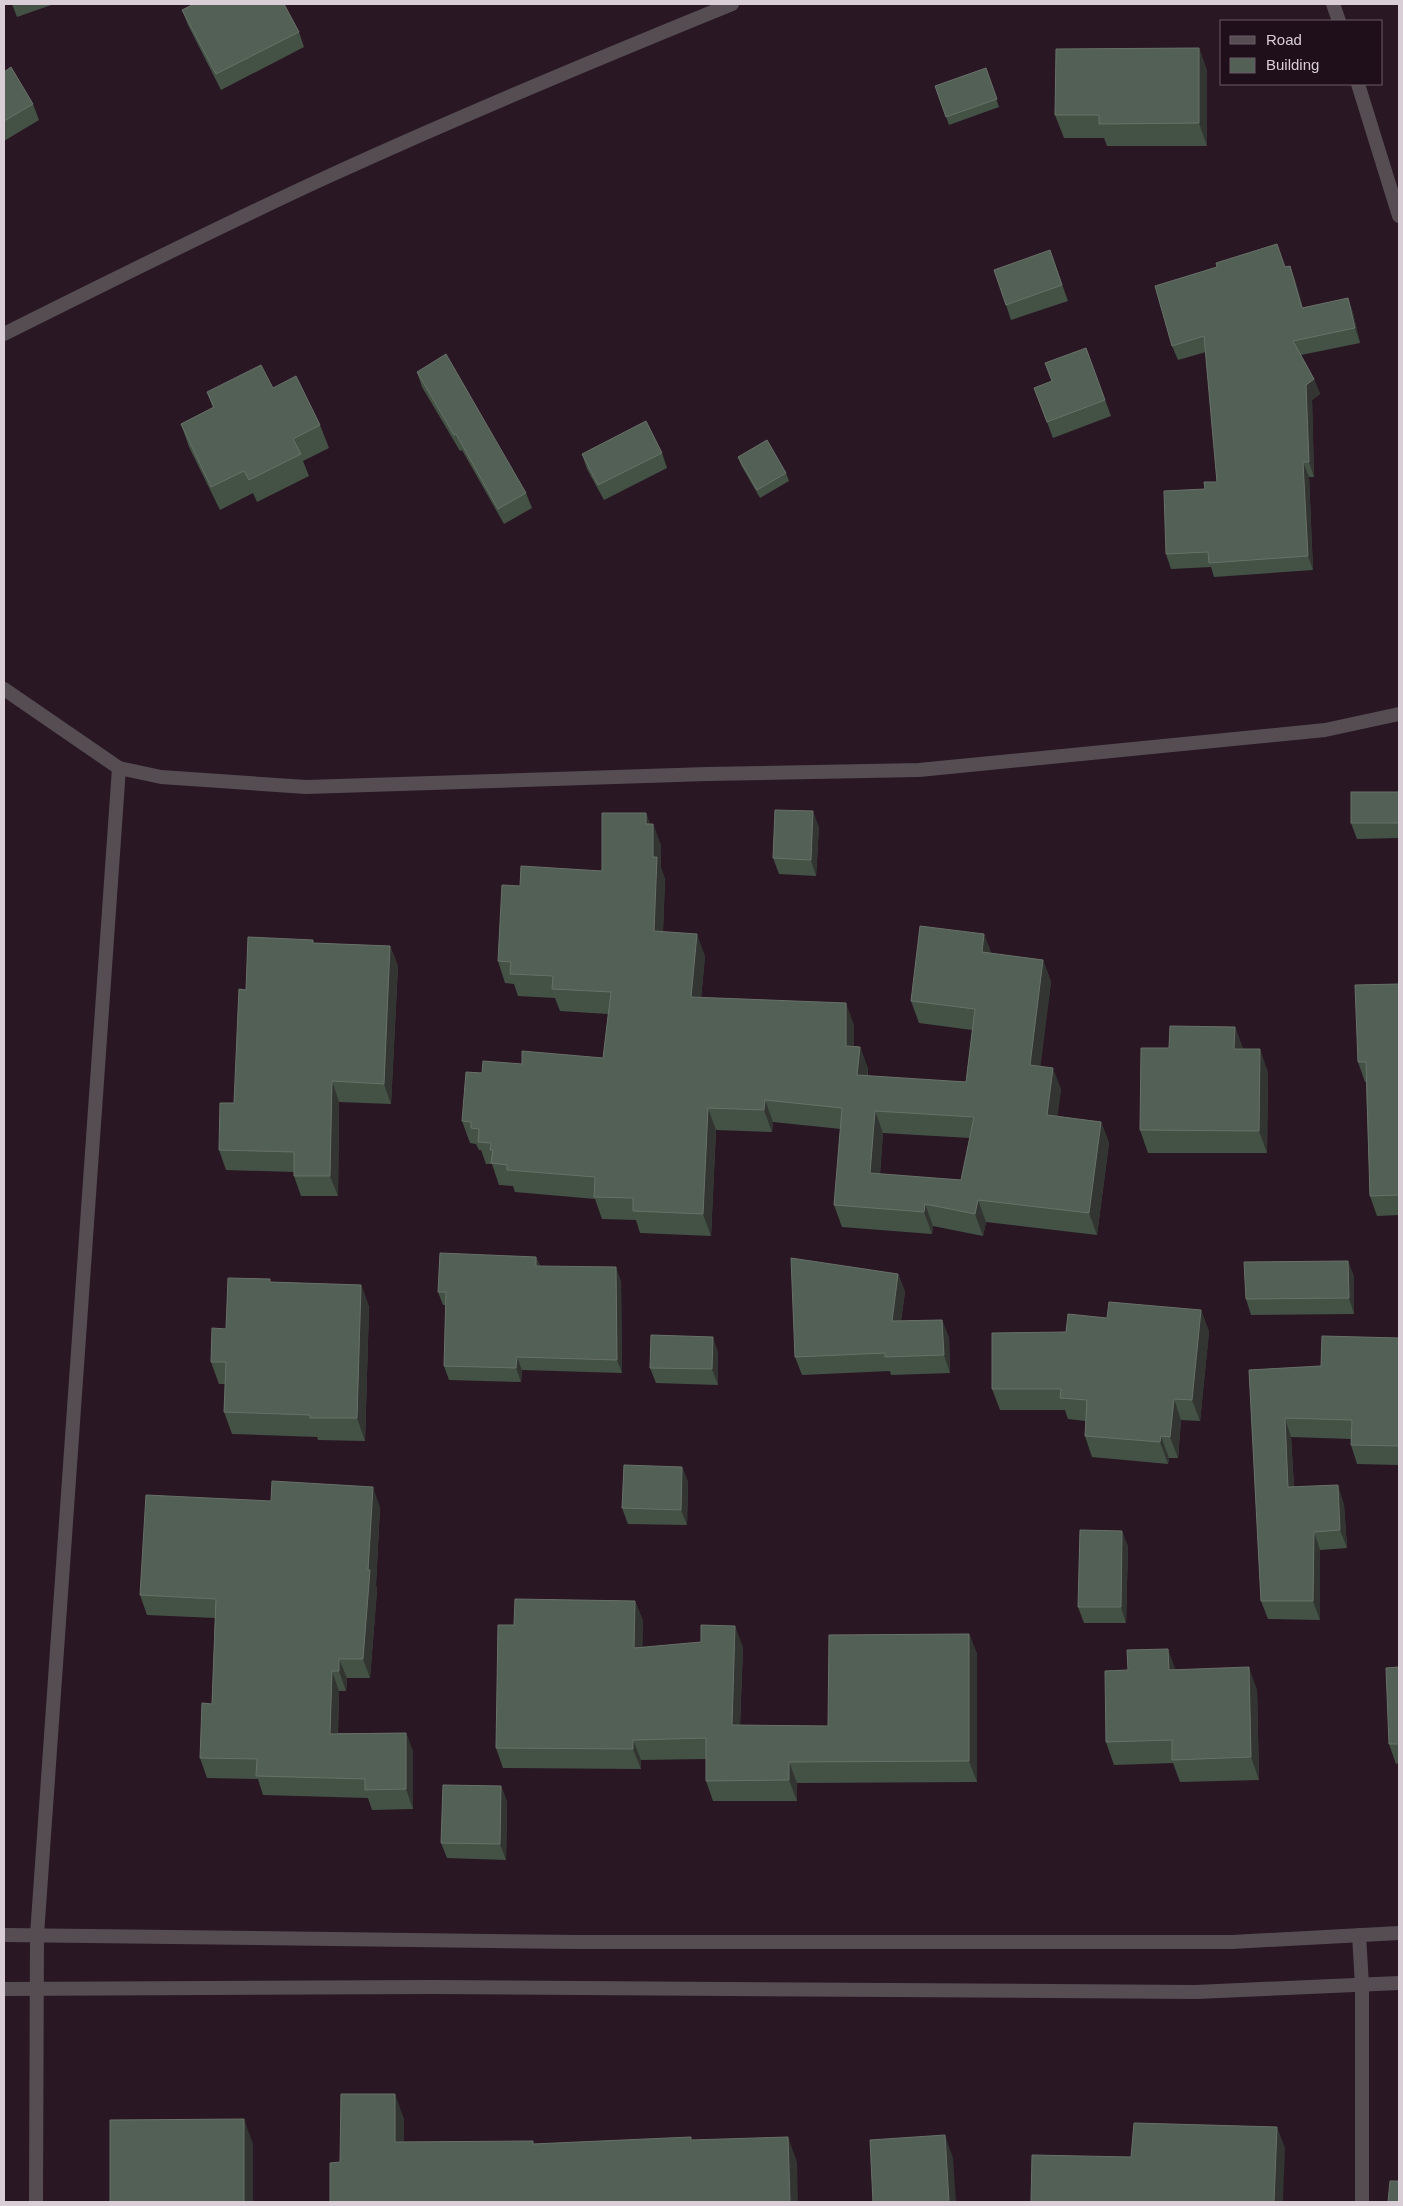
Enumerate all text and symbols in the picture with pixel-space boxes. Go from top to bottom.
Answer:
legend [1220,20,1383,85]
text: Road [1266,31,1302,48]
text: Building [1266,56,1319,73]

